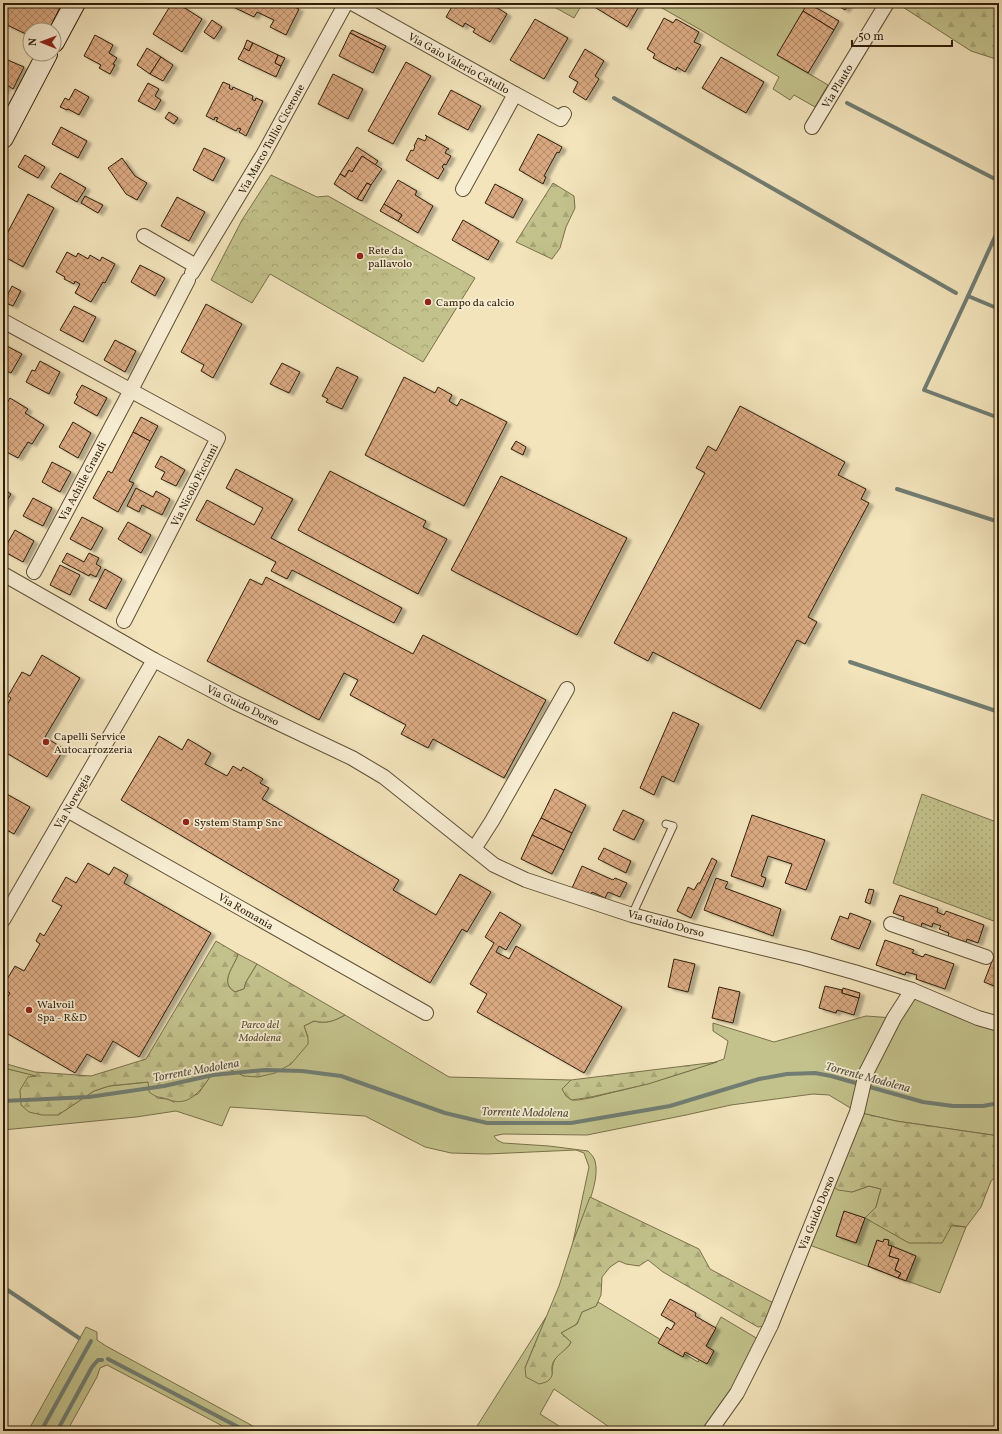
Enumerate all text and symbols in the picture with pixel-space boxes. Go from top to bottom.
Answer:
north arrow [22,22,62,62]
scale bar [852,22,952,48]
text: 50 m [858,29,884,45]
street label: Via Gaio Valerio Catullo [405,30,512,99]
text: N [26,38,41,46]
street label: Via Plauto [819,62,857,112]
street label: Via Marco Tullio Cicerone [236,82,309,198]
place label: Rete da pallavolo [368,244,412,272]
marker: Rete da pallavolo [355,251,365,261]
place label: Campo da calcio [436,296,515,311]
marker: Campo da calcio [423,297,433,307]
street label: Via Achille Grandi [56,439,111,524]
street label: Via Nicolò Piccinni [168,442,223,530]
street label: Via Guido Dorso [204,682,281,730]
place label: Capelli Service Autocarrozzeria [54,730,133,758]
marker: Capelli Service Autocarrozzeria [41,737,51,747]
street label: Via Norvegia [51,771,96,832]
place label: System Stamp Snc [194,816,283,831]
marker: System Stamp Snc [181,817,191,827]
street label: Via Romania [215,890,276,934]
street label: Via Guido Dorso [626,907,706,942]
place label: Walvoil Spa - R&D [37,998,87,1026]
marker: Walvoil Spa - R&D [24,1005,34,1015]
park label: Parco del Modolena [238,1018,281,1046]
water label: Torrente Modolena [152,1055,241,1086]
water label: Torrente Modolena [823,1059,912,1097]
water label: Torrente Modolena [481,1104,569,1122]
street label: Via Guido Dorso [796,1174,839,1253]

